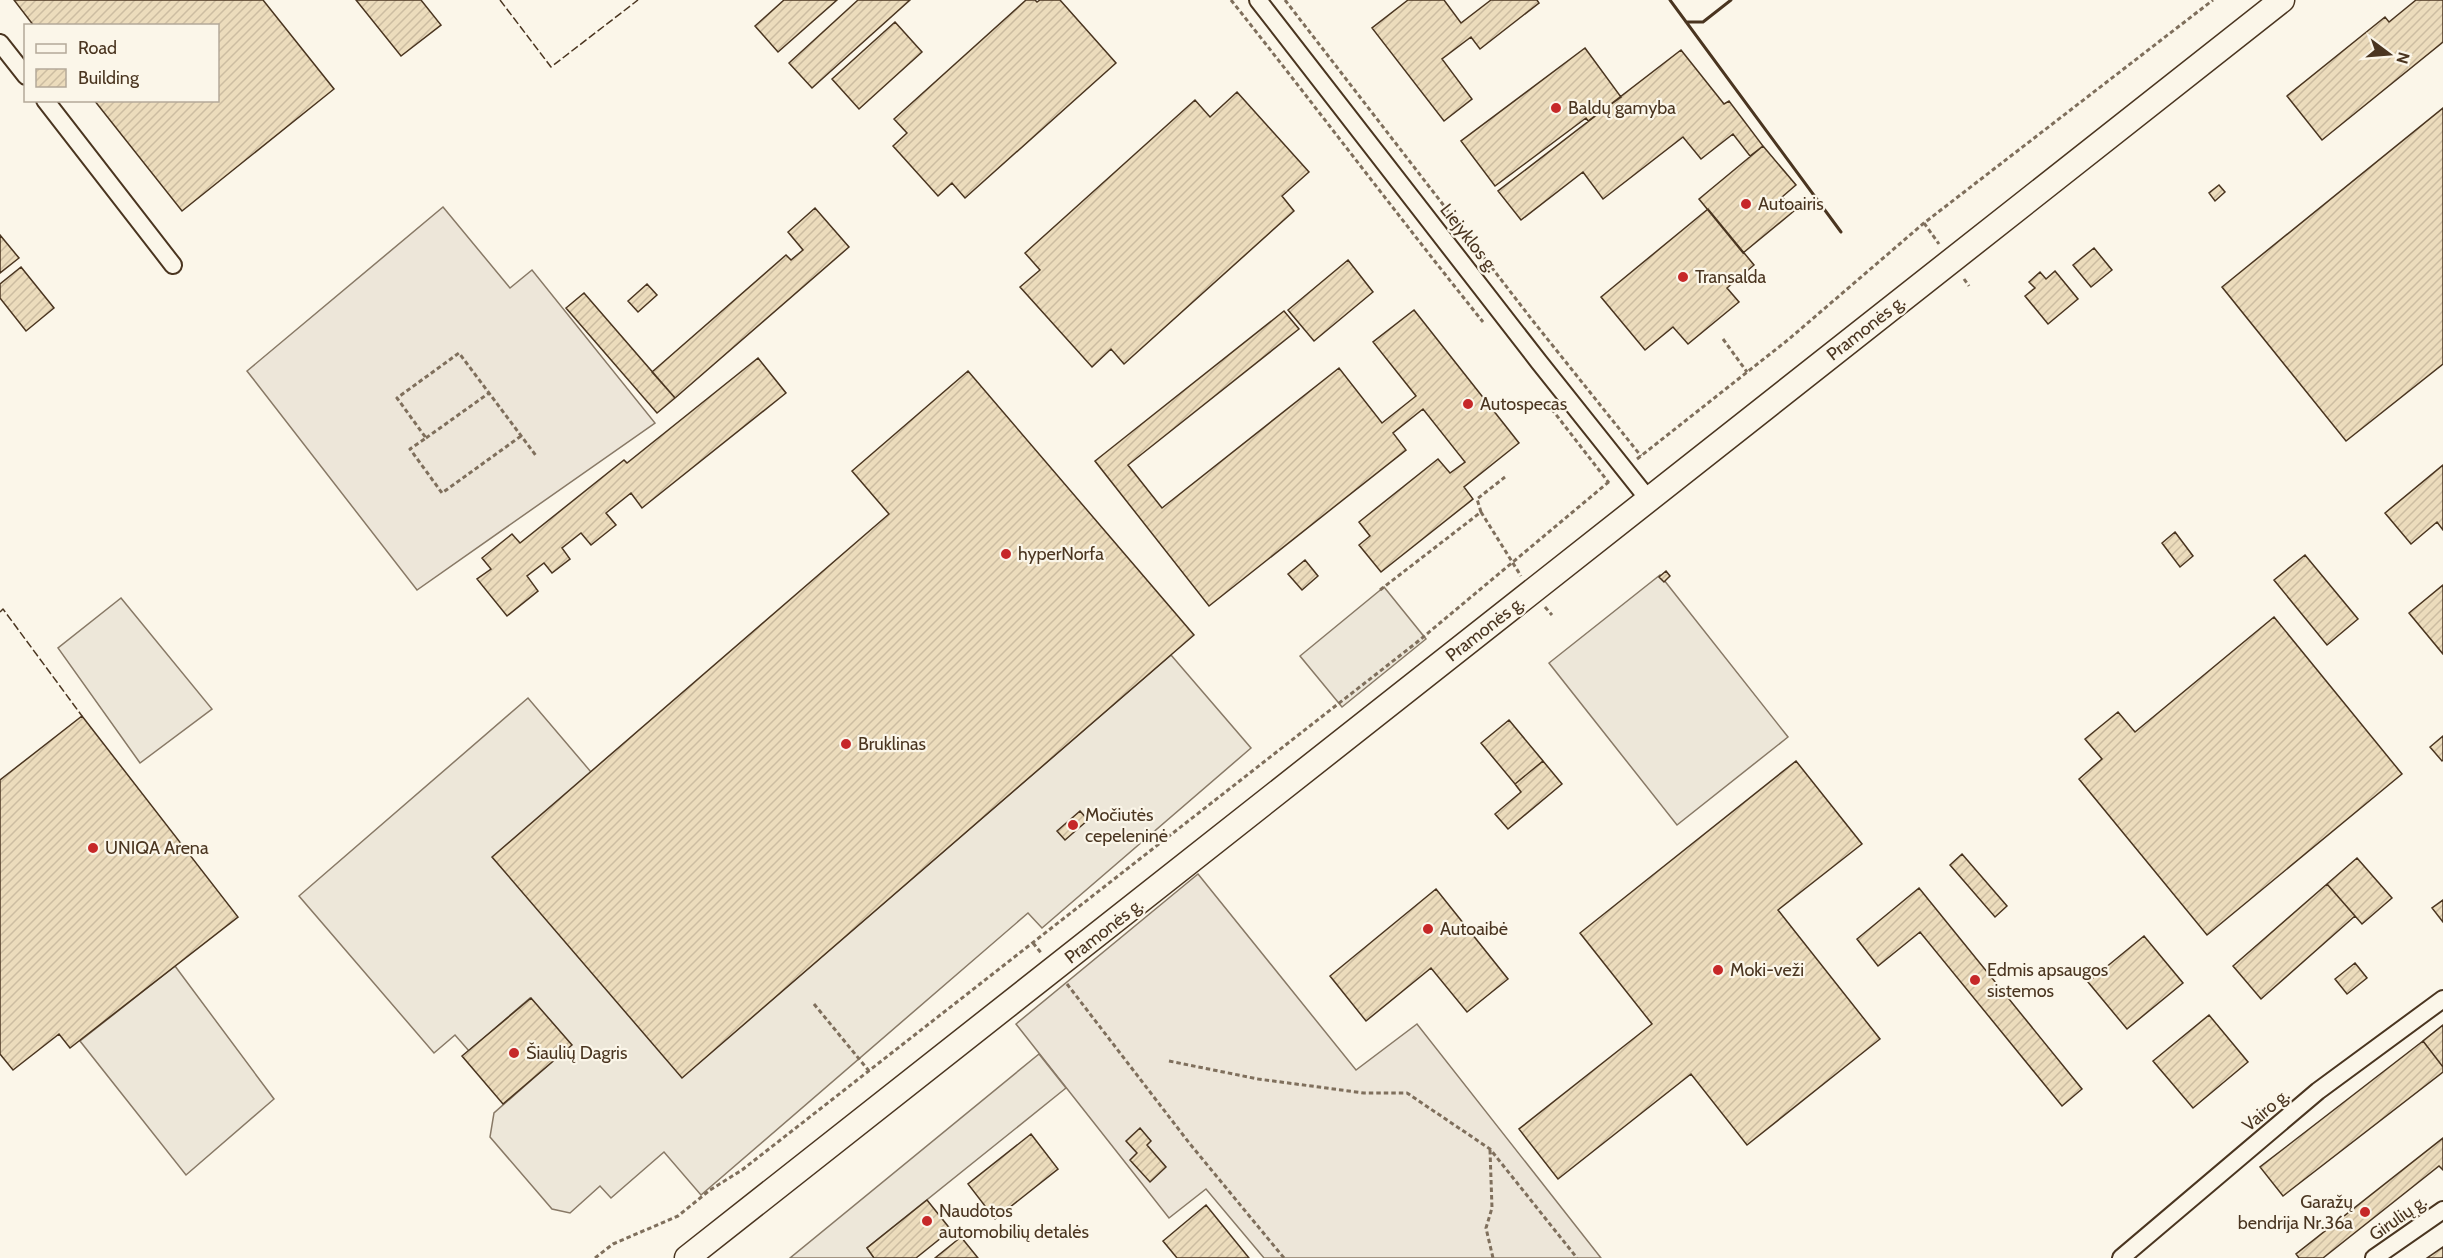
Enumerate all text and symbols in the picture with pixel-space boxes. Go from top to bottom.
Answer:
legend [24,24,219,102]
north arrow [2359,24,2419,84]
text: Road [78,37,117,59]
text: N [2392,50,2414,66]
text: Building [78,67,140,89]
place label: Baldų gamyba [1568,97,1676,119]
marker: Baldų gamyba [1549,101,1563,115]
place label: Autoairis [1758,193,1824,215]
marker: Autoairis [1739,197,1753,211]
street label: Liejyklos g. [1435,199,1503,277]
place label: Transalda [1695,266,1767,288]
marker: Transalda [1676,270,1690,284]
street label: Pramonės g. [1822,291,1910,365]
place label: Autospecas [1480,393,1567,415]
marker: Autospecas [1461,397,1475,411]
place label: hyperNorfa [1018,543,1104,565]
marker: hyperNorfa [999,547,1013,561]
street label: Pramonės g. [1441,592,1529,666]
place label: Bruklinas [858,733,926,755]
marker: Bruklinas [839,737,853,751]
place label: Močiutės cepeleninė [1085,804,1168,847]
marker: Močiutės cepeleninė [1066,818,1080,832]
place label: UNIQA Arena [105,837,209,859]
marker: UNIQA Arena [86,841,100,855]
street label: Pramonės g. [1060,894,1148,968]
place label: Autoaibė [1440,918,1508,940]
marker: Autoaibė [1421,922,1435,936]
place label: Moki-veži [1730,959,1804,981]
place label: Edmis apsaugos sistemos [1987,959,2108,1002]
marker: Moki-veži [1711,963,1725,977]
marker: Edmis apsaugos sistemos [1968,973,1982,987]
place label: Šiaulių Dagris [526,1042,627,1064]
marker: Šiaulių Dagris [507,1046,521,1060]
street label: Vairo g. [2238,1084,2294,1136]
street label: Girulių g. [2365,1190,2431,1246]
place label: Garažų bendrija Nr.36a [2238,1191,2354,1234]
place label: Naudotos automobilių detalės [939,1200,1089,1243]
marker: Garažų bendrija Nr.36a [2358,1205,2372,1219]
marker: Naudotos automobilių detalės [920,1214,934,1228]

